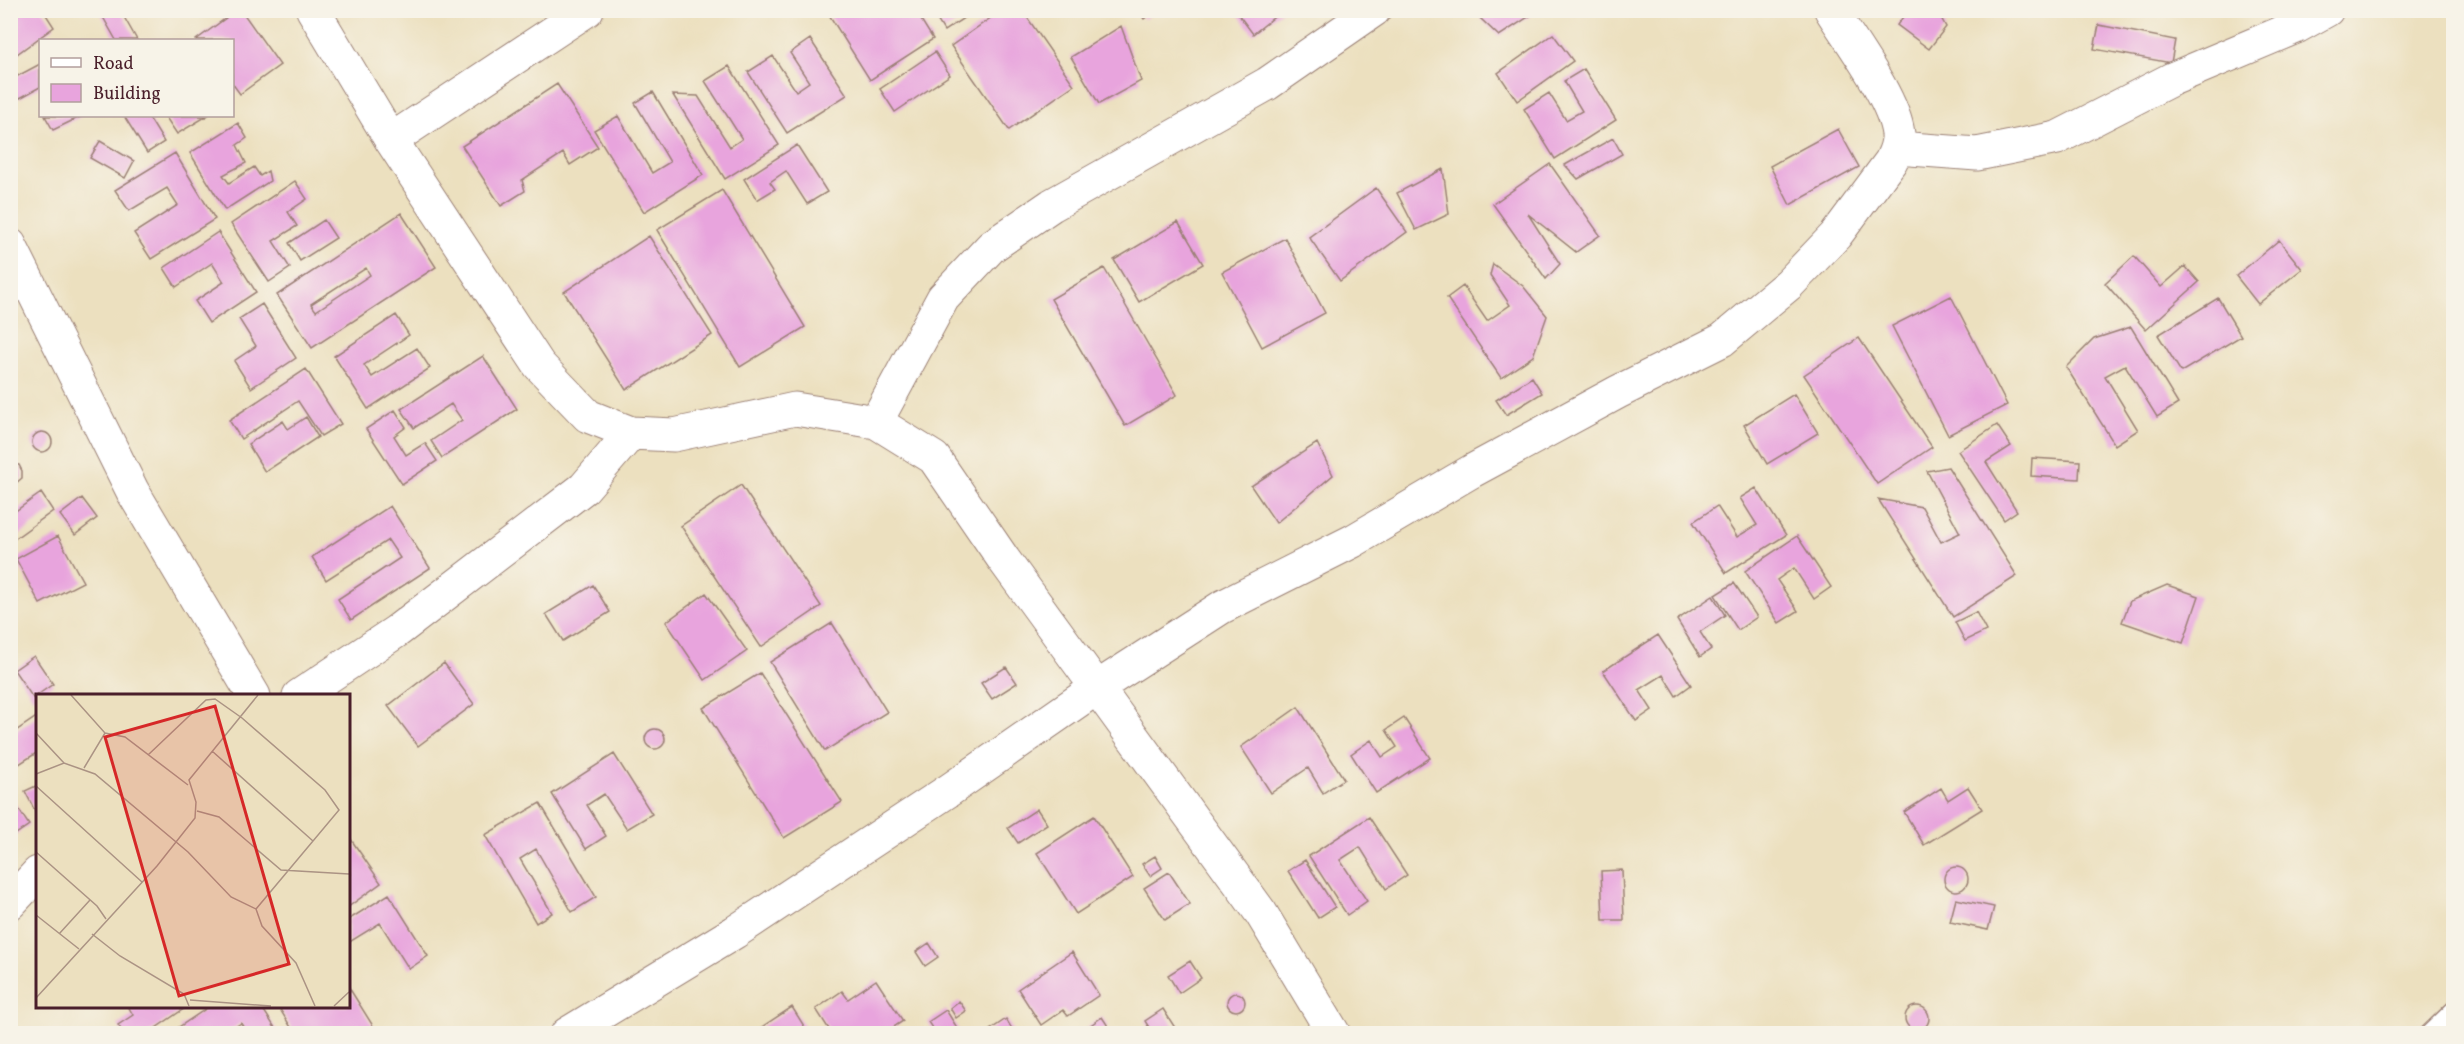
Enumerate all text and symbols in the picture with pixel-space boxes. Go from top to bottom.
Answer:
legend [39,39,234,117]
text: Road [93,52,134,77]
text: Building [93,82,161,107]
inset map [36,694,350,1008]

